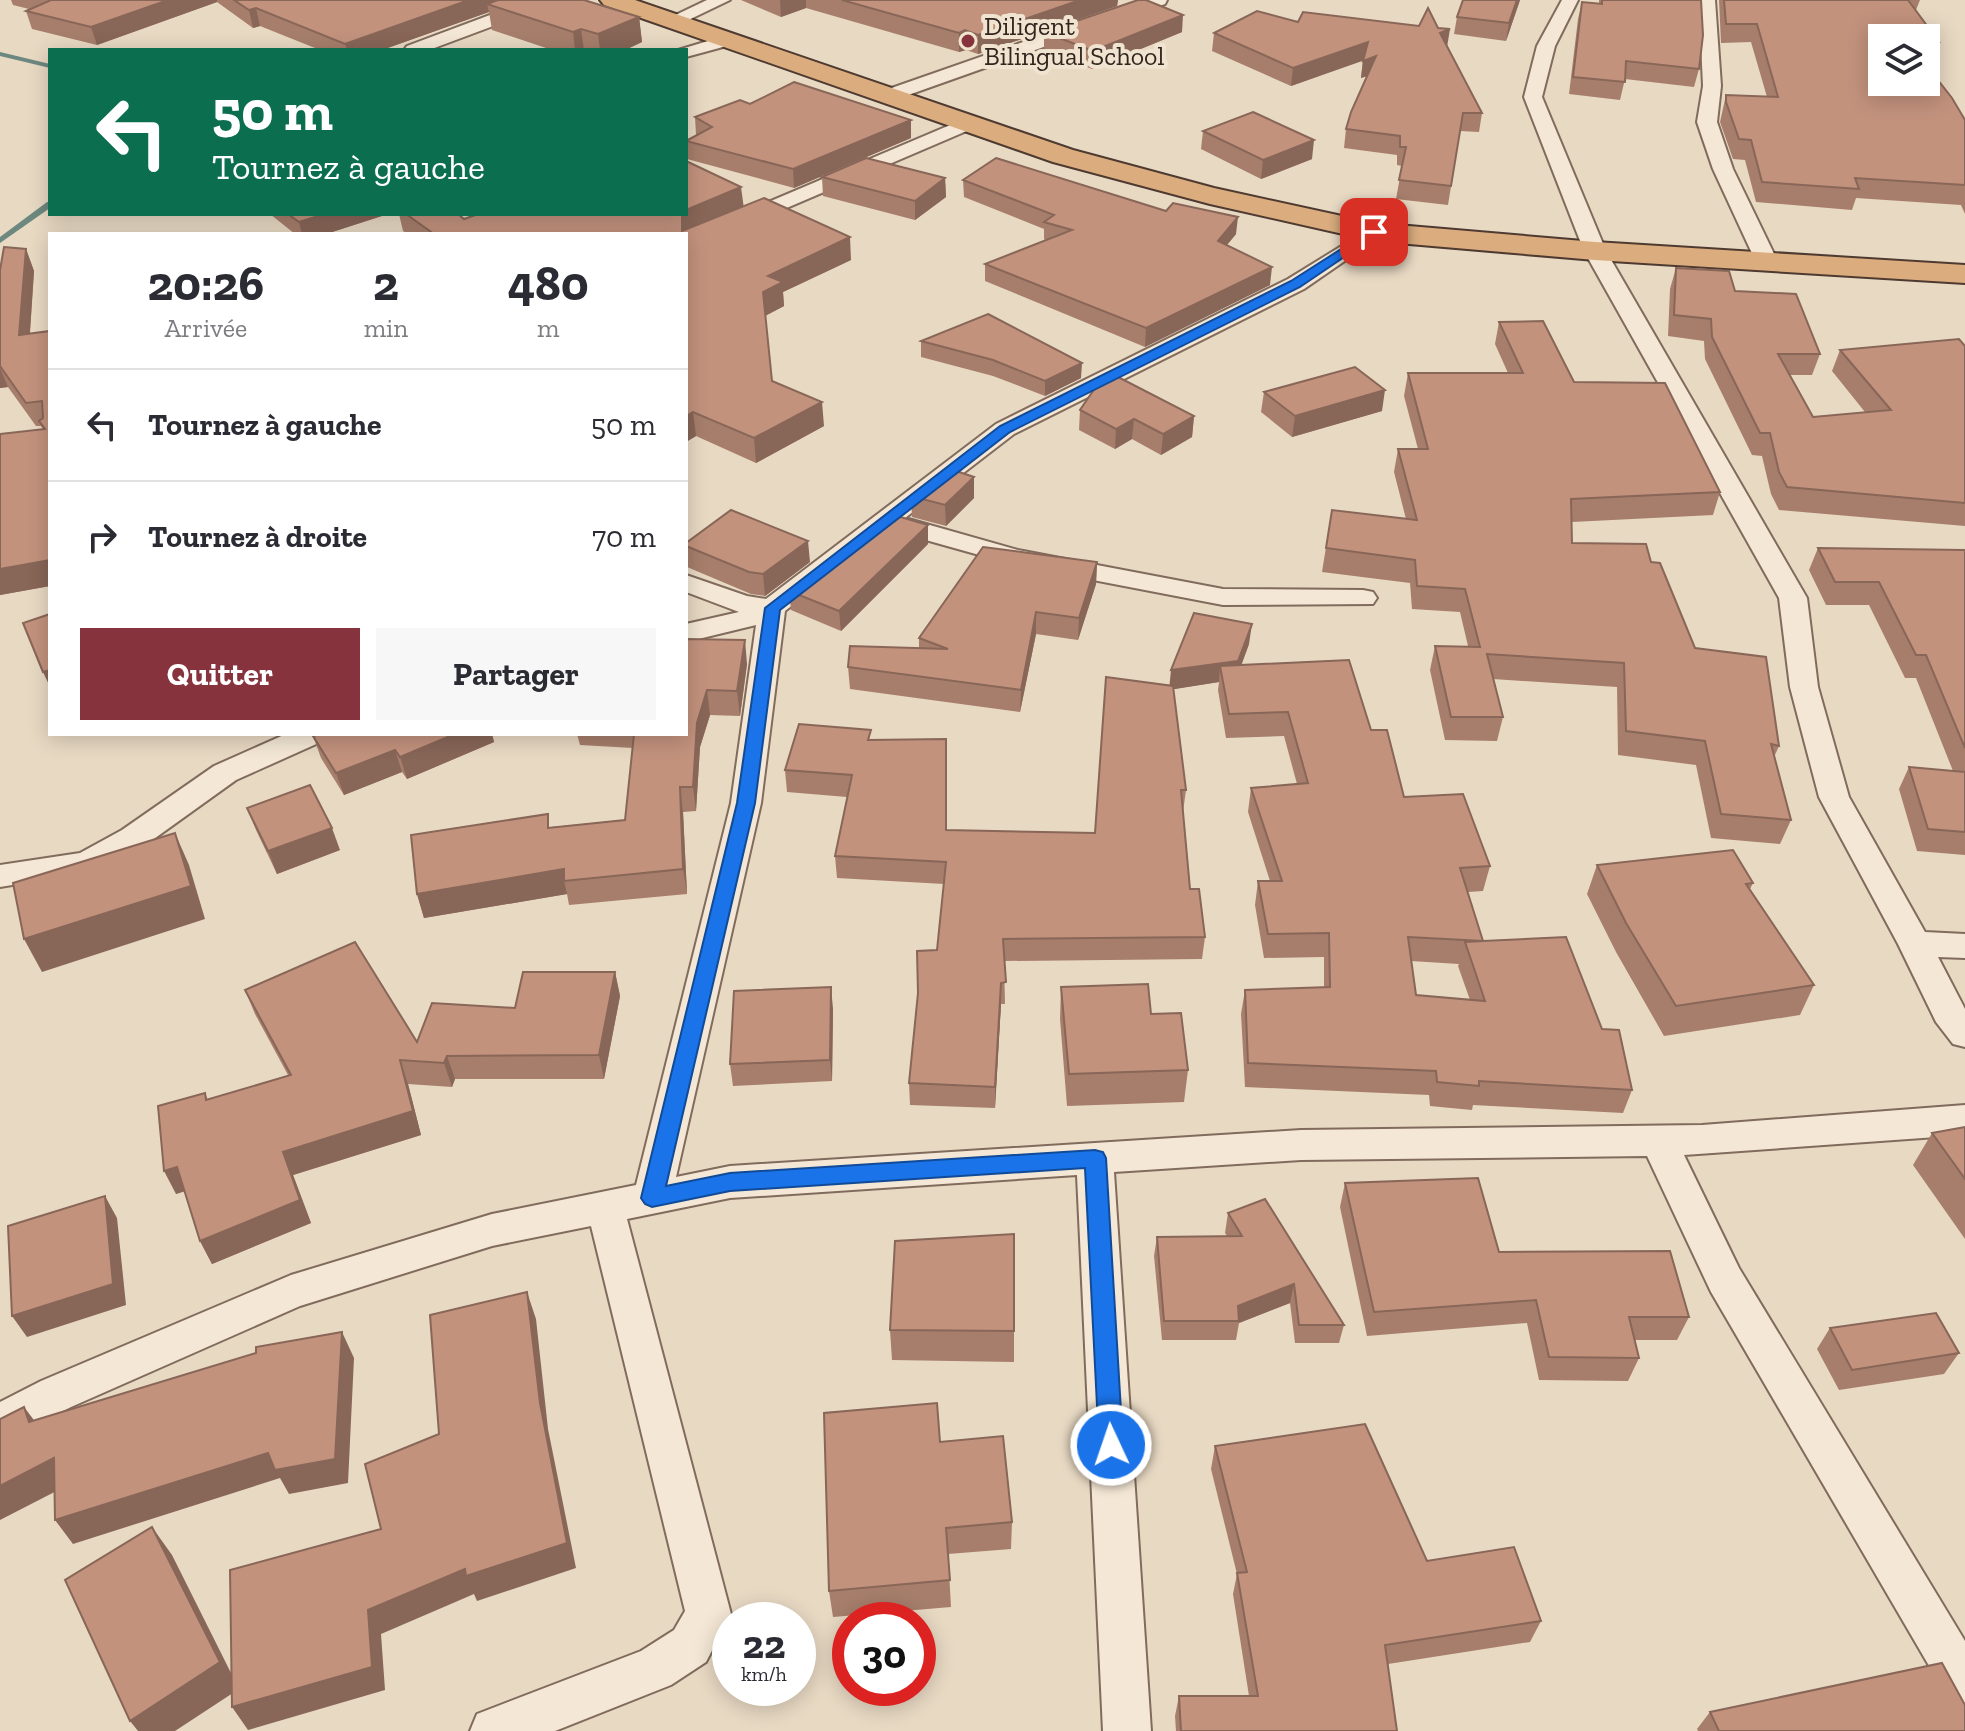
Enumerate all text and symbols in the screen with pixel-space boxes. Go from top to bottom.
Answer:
place label: Diligent Bilingual School [984,10,1164,72]
map controls [1868,24,1940,96]
button: layers [1868,24,1940,96]
marker: Diligent Bilingual School [959,32,977,50]
text: 50 m [212,77,333,144]
icon: left [80,80,184,184]
text: Tournez à gauche [212,145,485,188]
pin [1340,198,1408,266]
icon: arrive [1352,210,1396,254]
text: 20:26 [147,255,264,312]
text: 2 [373,255,399,312]
text: 480 [508,255,589,312]
text: Arrivée [164,312,247,344]
text: min [364,312,408,344]
text: m [537,312,559,344]
icon: left [80,403,124,447]
text: Tournez à gauche [148,407,382,443]
text: 50 m [591,407,656,443]
icon: right [80,515,124,559]
text: Tournez à droite [148,519,367,555]
text: 70 m [592,519,656,555]
button: Quitter [80,628,360,720]
button: Partager [376,628,656,720]
position arrow [1069,1403,1153,1487]
speed limit sign: 30 [832,1602,936,1706]
text: 22 [743,1620,785,1668]
text: km/h [741,1662,787,1686]

